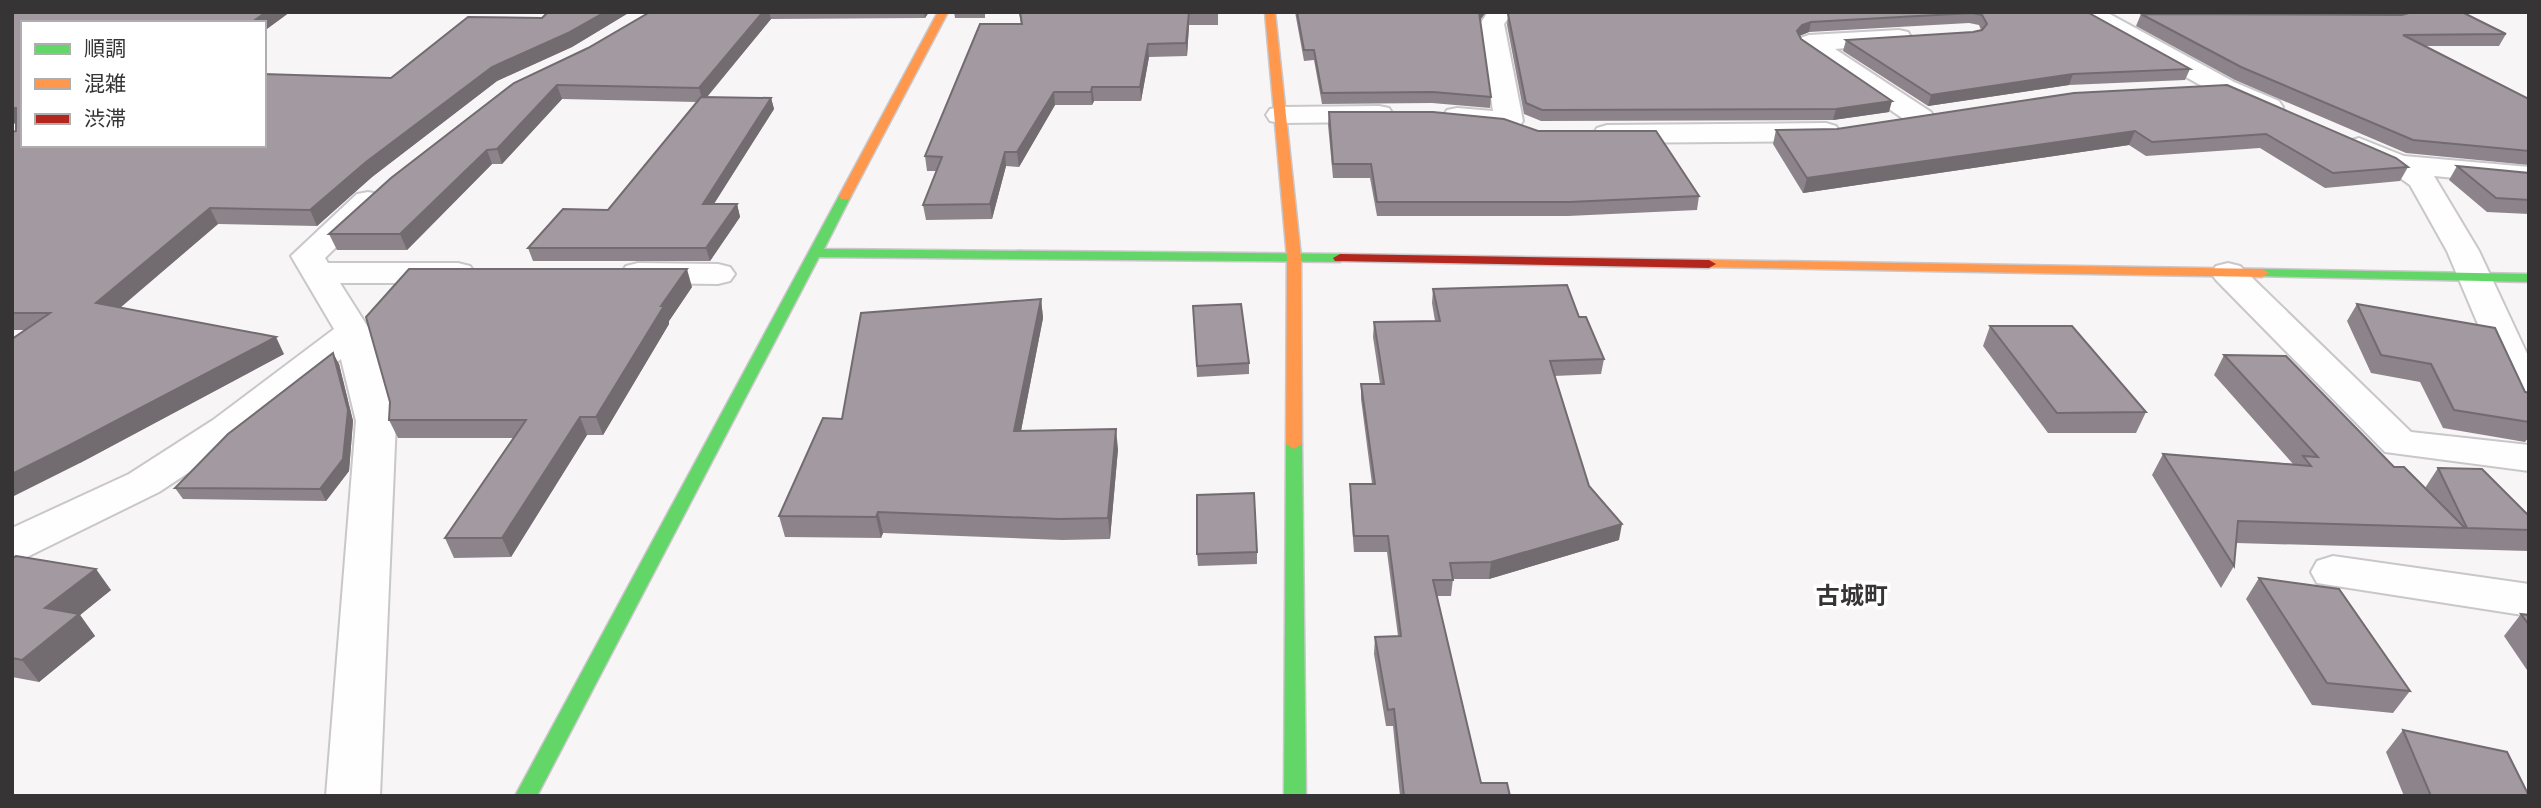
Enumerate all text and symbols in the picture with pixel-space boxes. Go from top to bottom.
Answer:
legend [21,21,266,147]
text: 順調 [84,35,126,60]
text: 混雑 [84,70,126,95]
text: 渋滞 [84,105,126,130]
district label: 古城町 [1816,580,1888,609]

